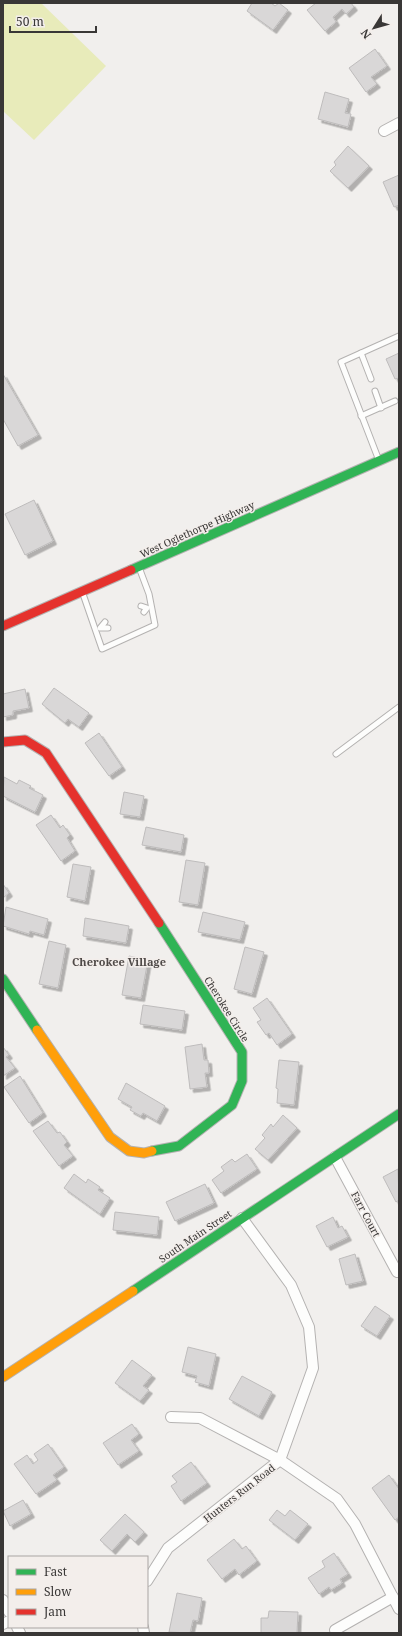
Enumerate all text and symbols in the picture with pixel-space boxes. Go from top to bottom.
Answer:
scale bar [10,8,96,34]
north arrow [354,8,394,48]
text: 50 m [16,13,44,30]
text: N [357,26,374,42]
street label: West Oglethorpe Highway [137,497,257,561]
district label: Cherokee Village [72,954,166,969]
street label: Cherokee Circle [201,974,253,1044]
street label: Farr Court [348,1189,384,1240]
street label: South Main Street [156,1206,235,1266]
street label: Hunters Run Road [200,1461,278,1525]
legend [8,1556,148,1628]
text: Fast [44,1563,67,1580]
text: Slow [44,1583,72,1600]
text: Jam [43,1603,66,1620]

